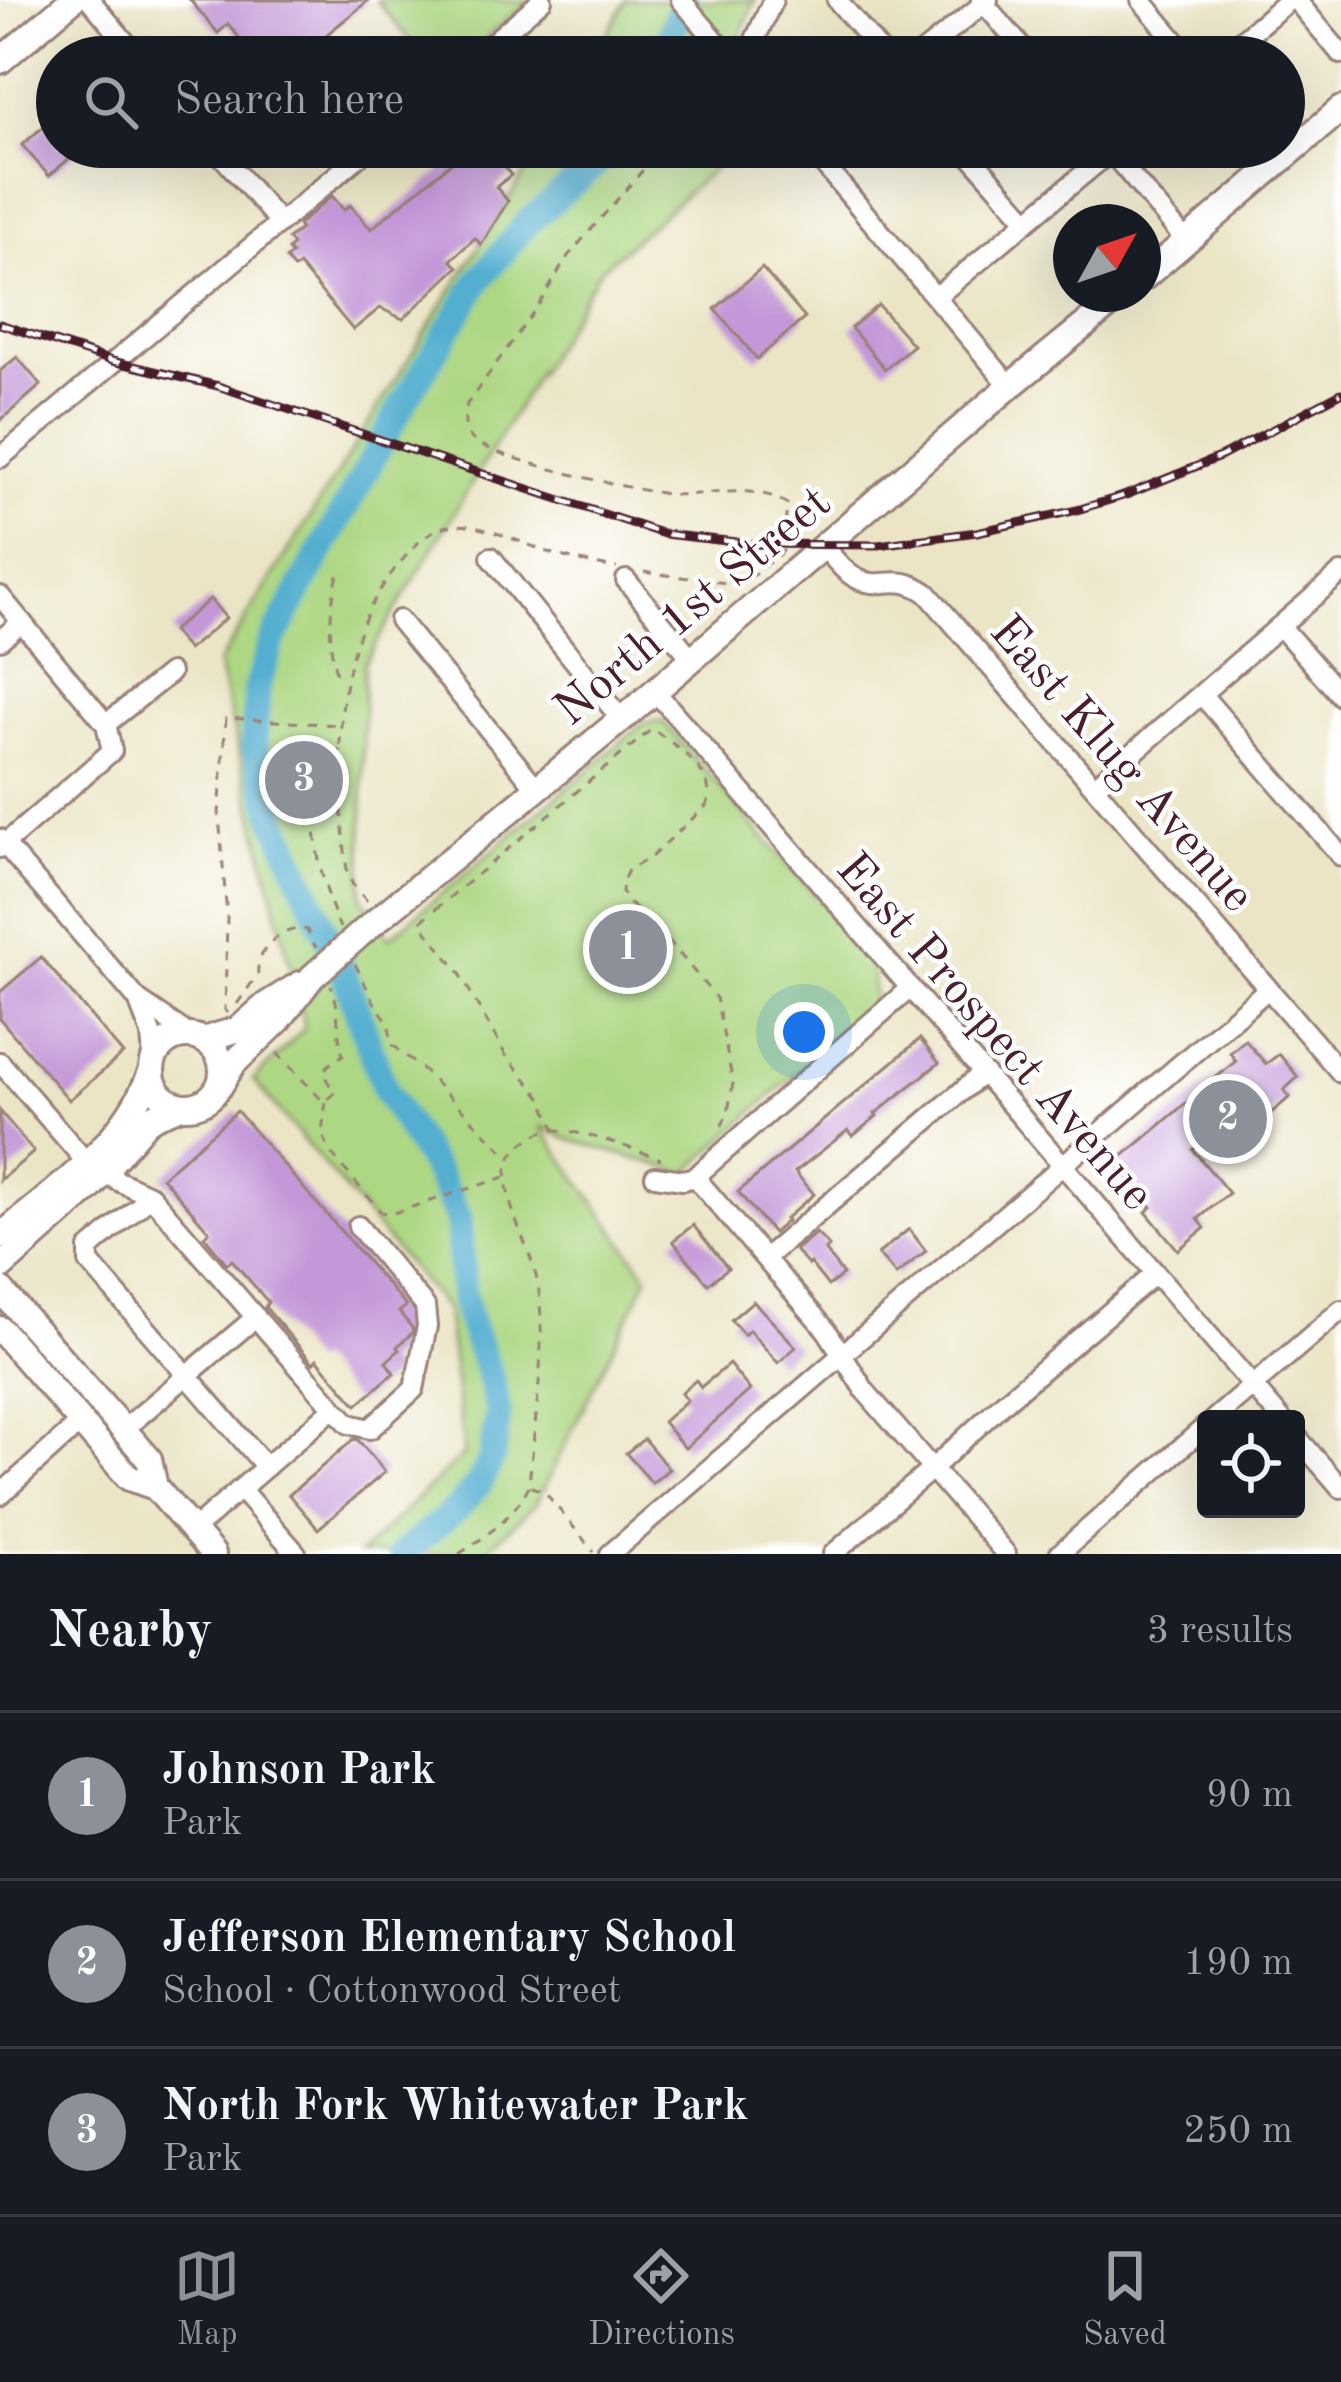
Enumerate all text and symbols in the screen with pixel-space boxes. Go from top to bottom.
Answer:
search box [36,36,1305,168]
icon: search [78,69,144,135]
text: Search here [174,79,404,124]
north arrow [1053,204,1161,312]
street label: North 1st Street [547,478,840,736]
street label: East Klug Avenue [980,608,1262,922]
pin: 3 [265,735,343,825]
street label: East Prospect Avenue [826,845,1161,1220]
pin: 1 [589,904,667,994]
your location [774,1002,834,1062]
pin: 2 [1189,1074,1267,1164]
map controls [1197,1410,1305,1518]
button: locate [1197,1410,1305,1518]
text: Nearby [48,1607,213,1658]
text: 3 results [1147,1612,1293,1651]
text: Johnson Park [162,1749,436,1794]
text: 1 [76,1776,98,1815]
text: 90 m [1206,1776,1293,1815]
text: Park [162,1804,242,1843]
text: Jefferson Elementary School [162,1917,736,1962]
text: 2 [76,1944,98,1983]
text: 190 m [1183,1944,1293,1983]
text: School · Cottonwood Street [162,1972,621,2011]
text: North Fork Whitewater Park [162,2085,748,2130]
text: 3 [76,2112,98,2151]
text: 250 m [1183,2112,1293,2151]
text: Park [162,2140,242,2179]
tab: Map [174,2243,240,2356]
tab: Directions [588,2243,735,2356]
tab: Saved [1083,2243,1167,2356]

